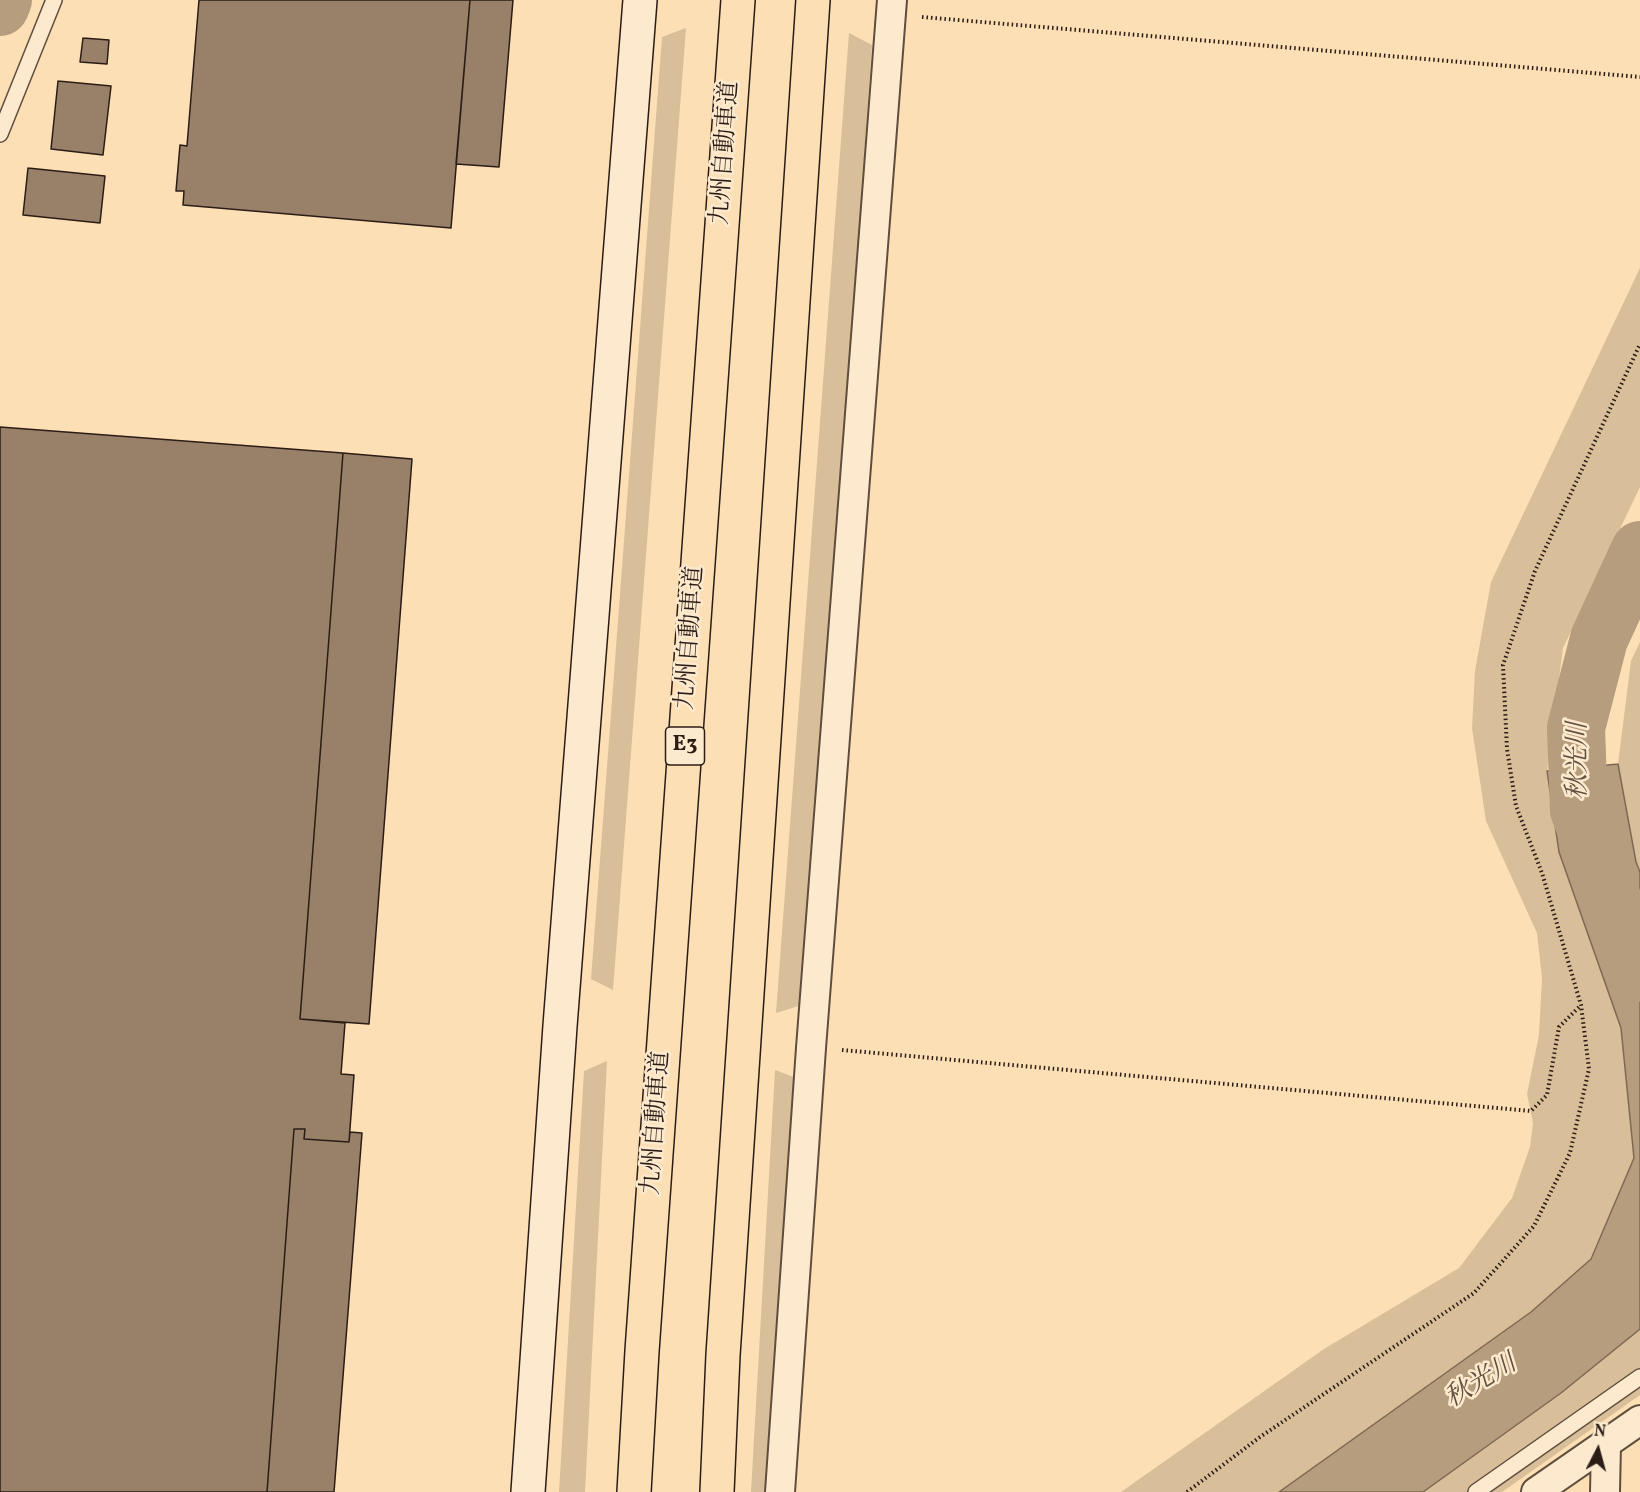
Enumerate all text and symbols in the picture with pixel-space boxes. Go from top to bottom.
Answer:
street label: 九州自動車道 [708,80,746,226]
street label: 九州自動車道 [673,565,711,711]
water label: 秋光川 [1564,722,1596,800]
road number: E3 [666,727,704,765]
street label: 九州自動車道 [639,1050,677,1196]
water label: 秋光川 [1441,1350,1523,1416]
north arrow [1568,1420,1628,1480]
text: N [1593,1421,1607,1444]

